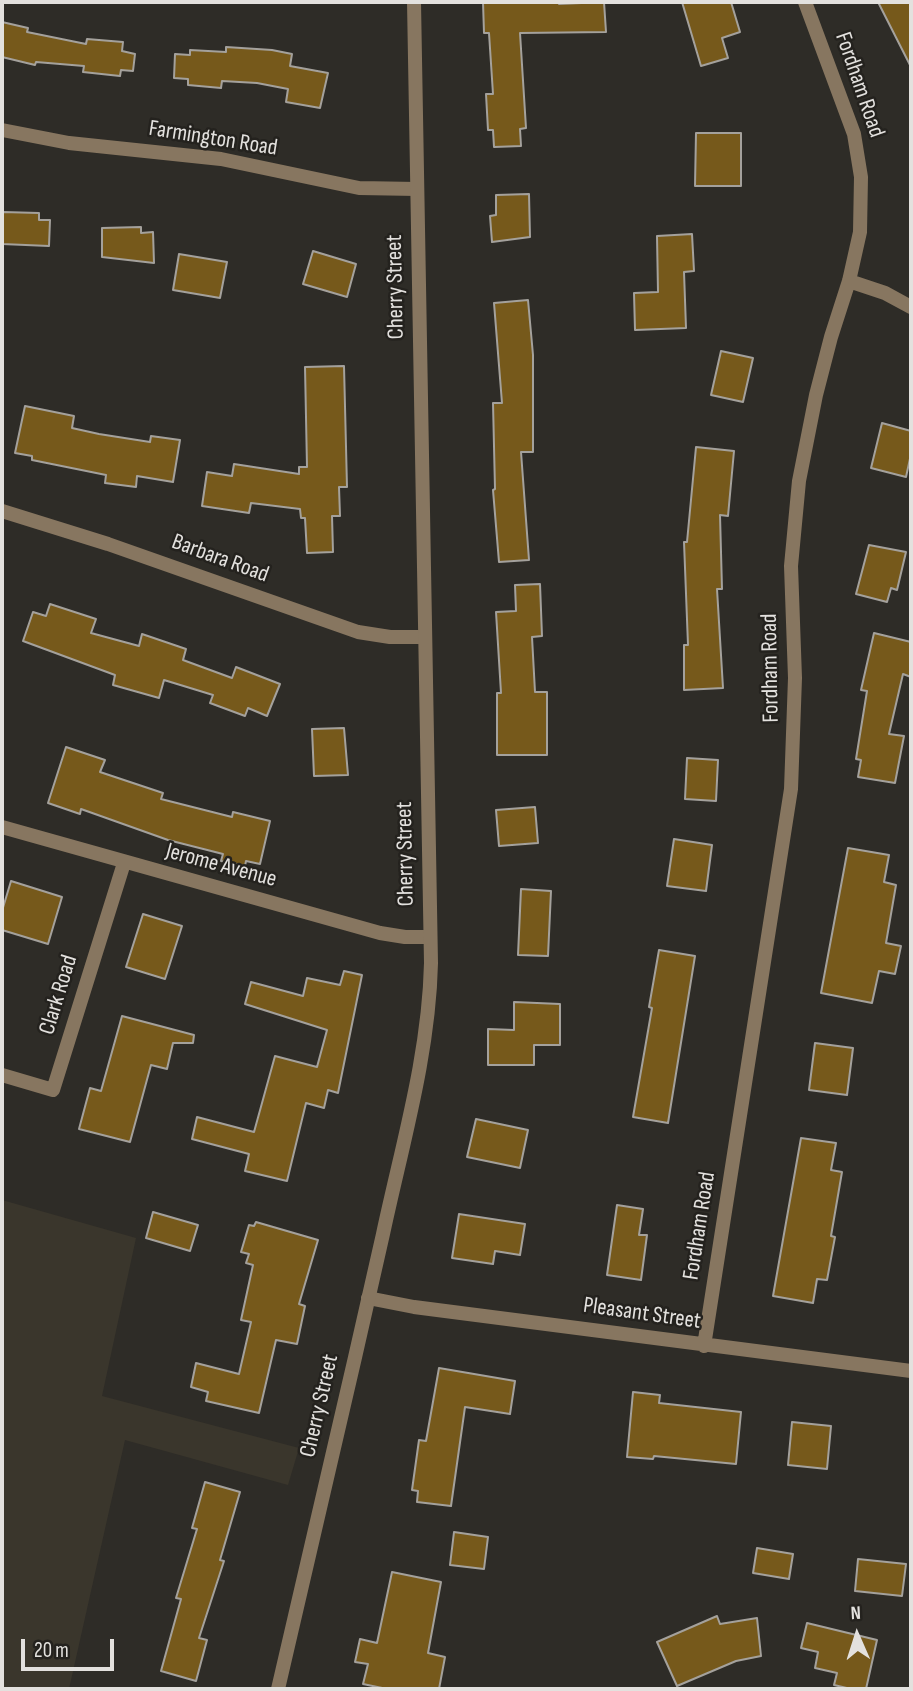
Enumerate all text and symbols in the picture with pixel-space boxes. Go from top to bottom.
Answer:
street label: Fordham Road [828,29,890,141]
street label: Farmington Road [147,115,279,163]
street label: Cherry Street [381,234,411,340]
street label: Barbara Road [168,529,272,589]
street label: Fordham Road [756,613,786,723]
street label: Cherry Street [391,801,421,907]
street label: Jerome Avenue [163,838,279,894]
street label: Clark Road [34,952,84,1038]
street label: Fordham Road [678,1170,722,1282]
street label: Pleasant Street [581,1292,703,1336]
street label: Cherry Street [295,1352,345,1460]
north arrow [822,1600,892,1670]
text: N [850,1602,862,1625]
scale bar [24,1624,117,1668]
text: 20 m [34,1638,69,1663]

